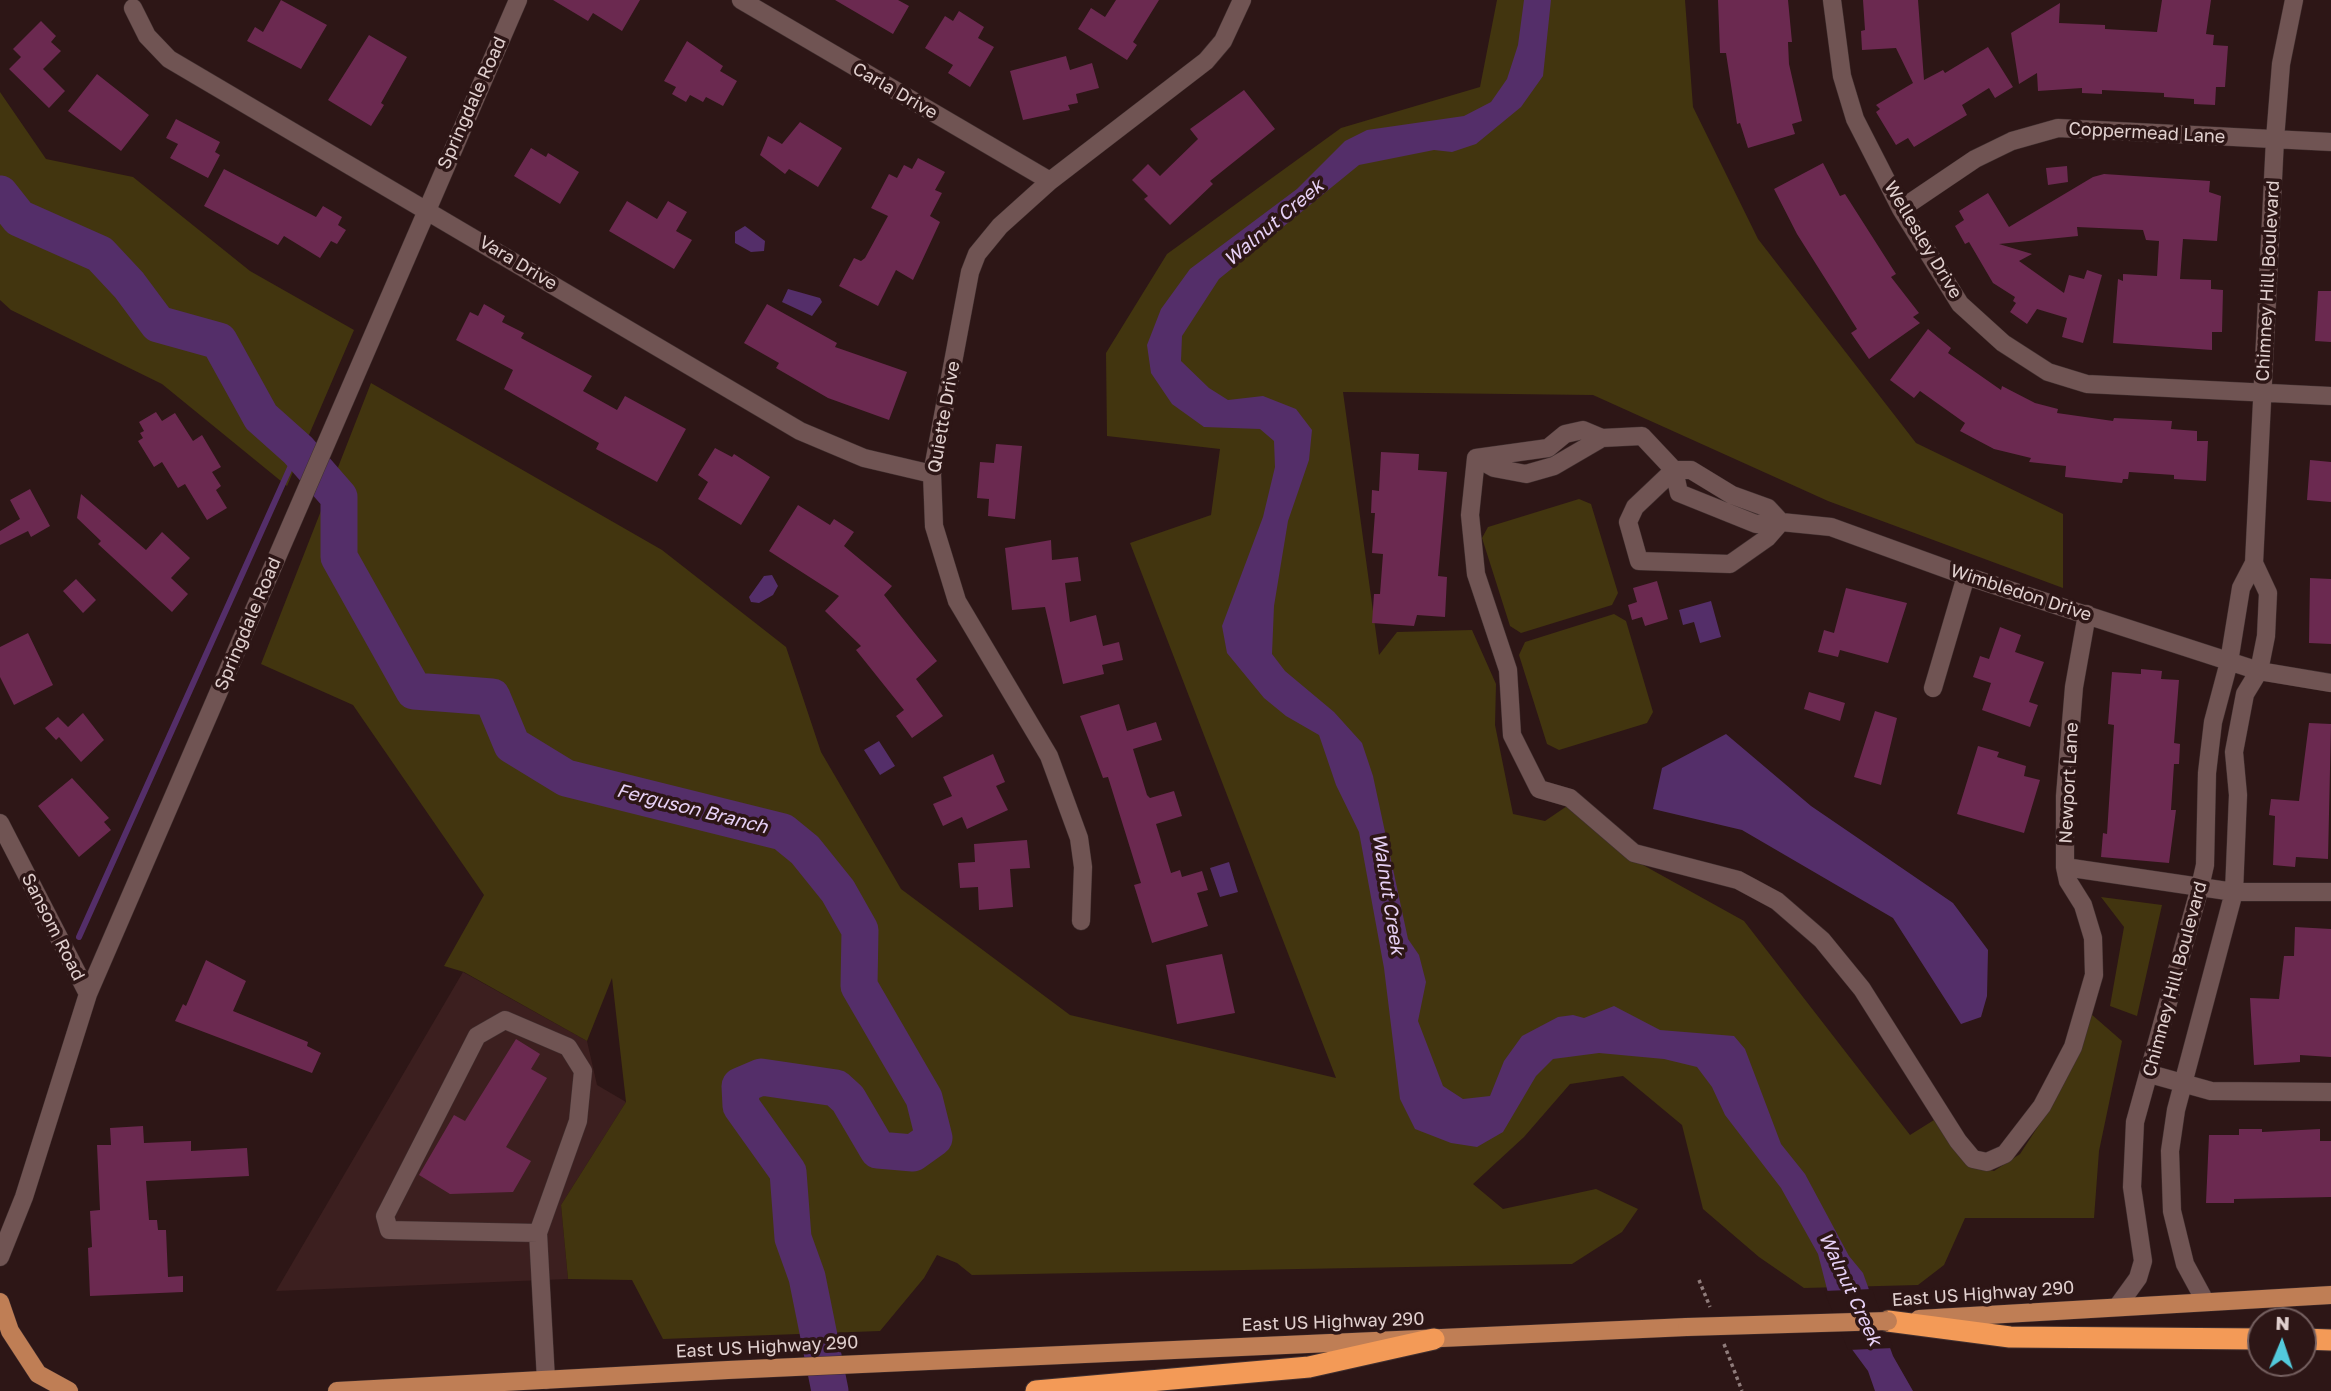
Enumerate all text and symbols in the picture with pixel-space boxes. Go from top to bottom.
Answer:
street label: Springdale Road [433,34,511,172]
street label: Carla Drive [849,58,941,124]
street label: Coppermead Lane [2068,118,2226,148]
water label: Walnut Creek [1220,175,1328,271]
street label: Wellesley Drive [1879,177,1967,303]
street label: Chimney Hill Boulevard [2252,180,2284,382]
street label: Vara Drive [475,231,561,295]
street label: Quiette Drive [924,359,964,475]
street label: Springdale Road [210,554,286,694]
street label: Wimbledon Drive [1948,560,2094,626]
street label: Newport Lane [2055,722,2083,844]
water label: Ferguson Branch [614,779,770,839]
water label: Walnut Creek [1367,832,1409,956]
street label: Sansom Road [17,870,89,984]
street label: Chimney Hill Boulevard [2139,879,2211,1079]
water label: Walnut Creek [1814,1229,1886,1349]
street label: East US Highway 290 [1891,1277,2075,1311]
north arrow [2247,1307,2317,1377]
street label: East US Highway 290 [1241,1308,1425,1336]
text: N [2275,1311,2290,1334]
street label: East US Highway 290 [675,1331,859,1363]

